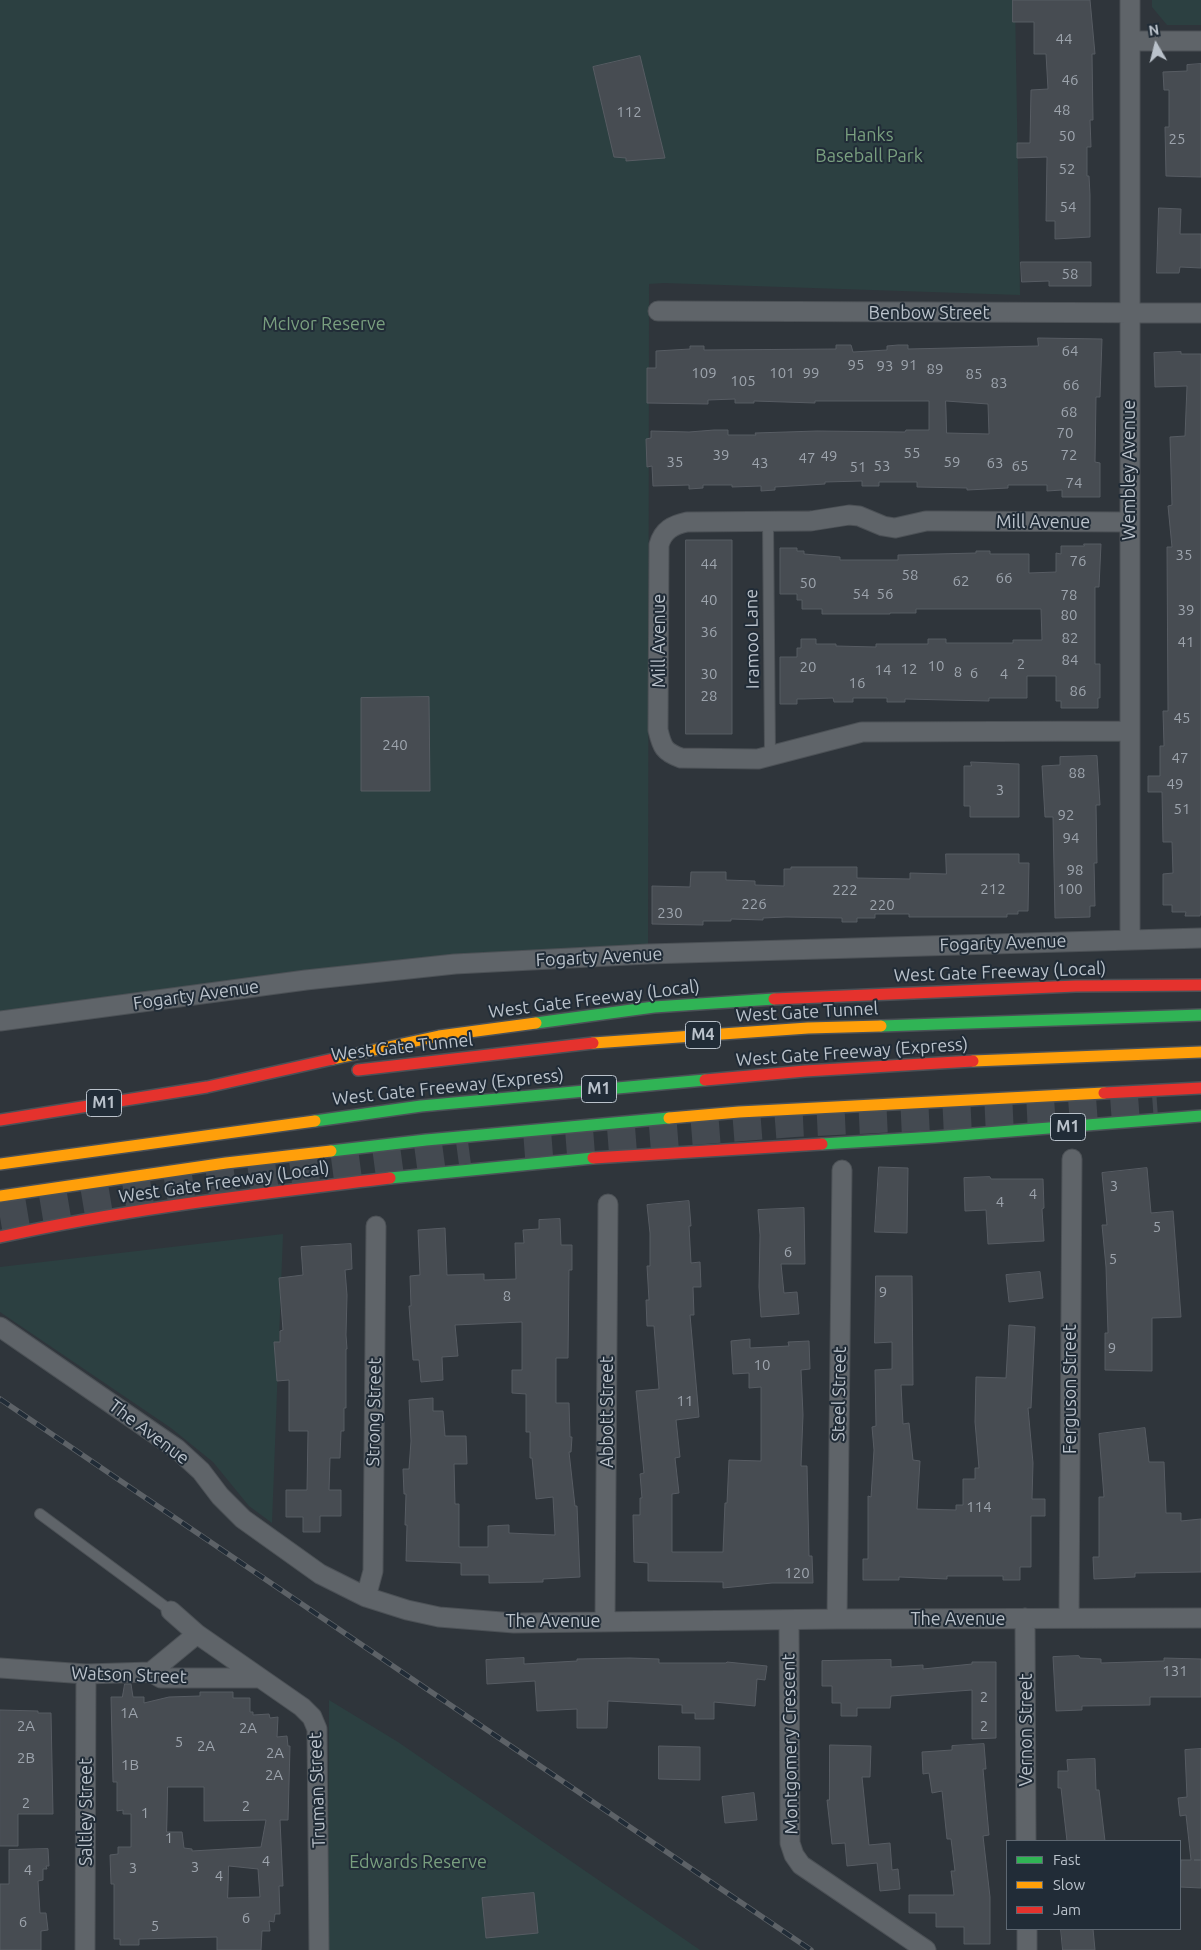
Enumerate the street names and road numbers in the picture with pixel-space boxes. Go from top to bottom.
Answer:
street label: Benbow Street [868,302,990,324]
street label: Wembley Avenue [1118,400,1140,540]
street label: Mill Avenue [996,511,1090,533]
street label: Iramoo Lane [740,589,764,689]
street label: Mill Avenue [648,594,670,688]
street label: Fogarty Avenue [939,930,1067,956]
street label: Fogarty Avenue [535,943,663,971]
street label: West Gate Freeway (Local) [893,957,1107,987]
street label: Fogarty Avenue [132,975,260,1015]
street label: West Gate Freeway (Local) [487,975,701,1023]
street label: West Gate Tunnel [735,997,879,1027]
road number: M4 [686,1022,720,1048]
street label: West Gate Tunnel [330,1029,474,1065]
street label: West Gate Freeway (Express) [735,1033,969,1071]
street label: West Gate Freeway (Express) [331,1064,565,1110]
road number: M1 [582,1076,616,1102]
road number: M1 [86,1090,122,1116]
road number: M1 [1050,1114,1086,1140]
street label: West Gate Freeway (Local) [117,1157,331,1207]
street label: Ferguson Street [1059,1324,1081,1454]
street label: Steel Street [827,1346,851,1442]
street label: Abbott Street [596,1356,618,1468]
street label: Strong Street [362,1357,386,1467]
street label: The Avenue [105,1395,193,1469]
street label: The Avenue [911,1608,1005,1630]
street label: The Avenue [506,1610,600,1632]
street label: Montgomery Crescent [778,1653,802,1835]
street label: Watson Street [71,1662,187,1688]
street label: Vernon Street [1015,1673,1037,1787]
street label: Truman Street [304,1732,330,1848]
street label: Saltley Street [75,1758,97,1866]

